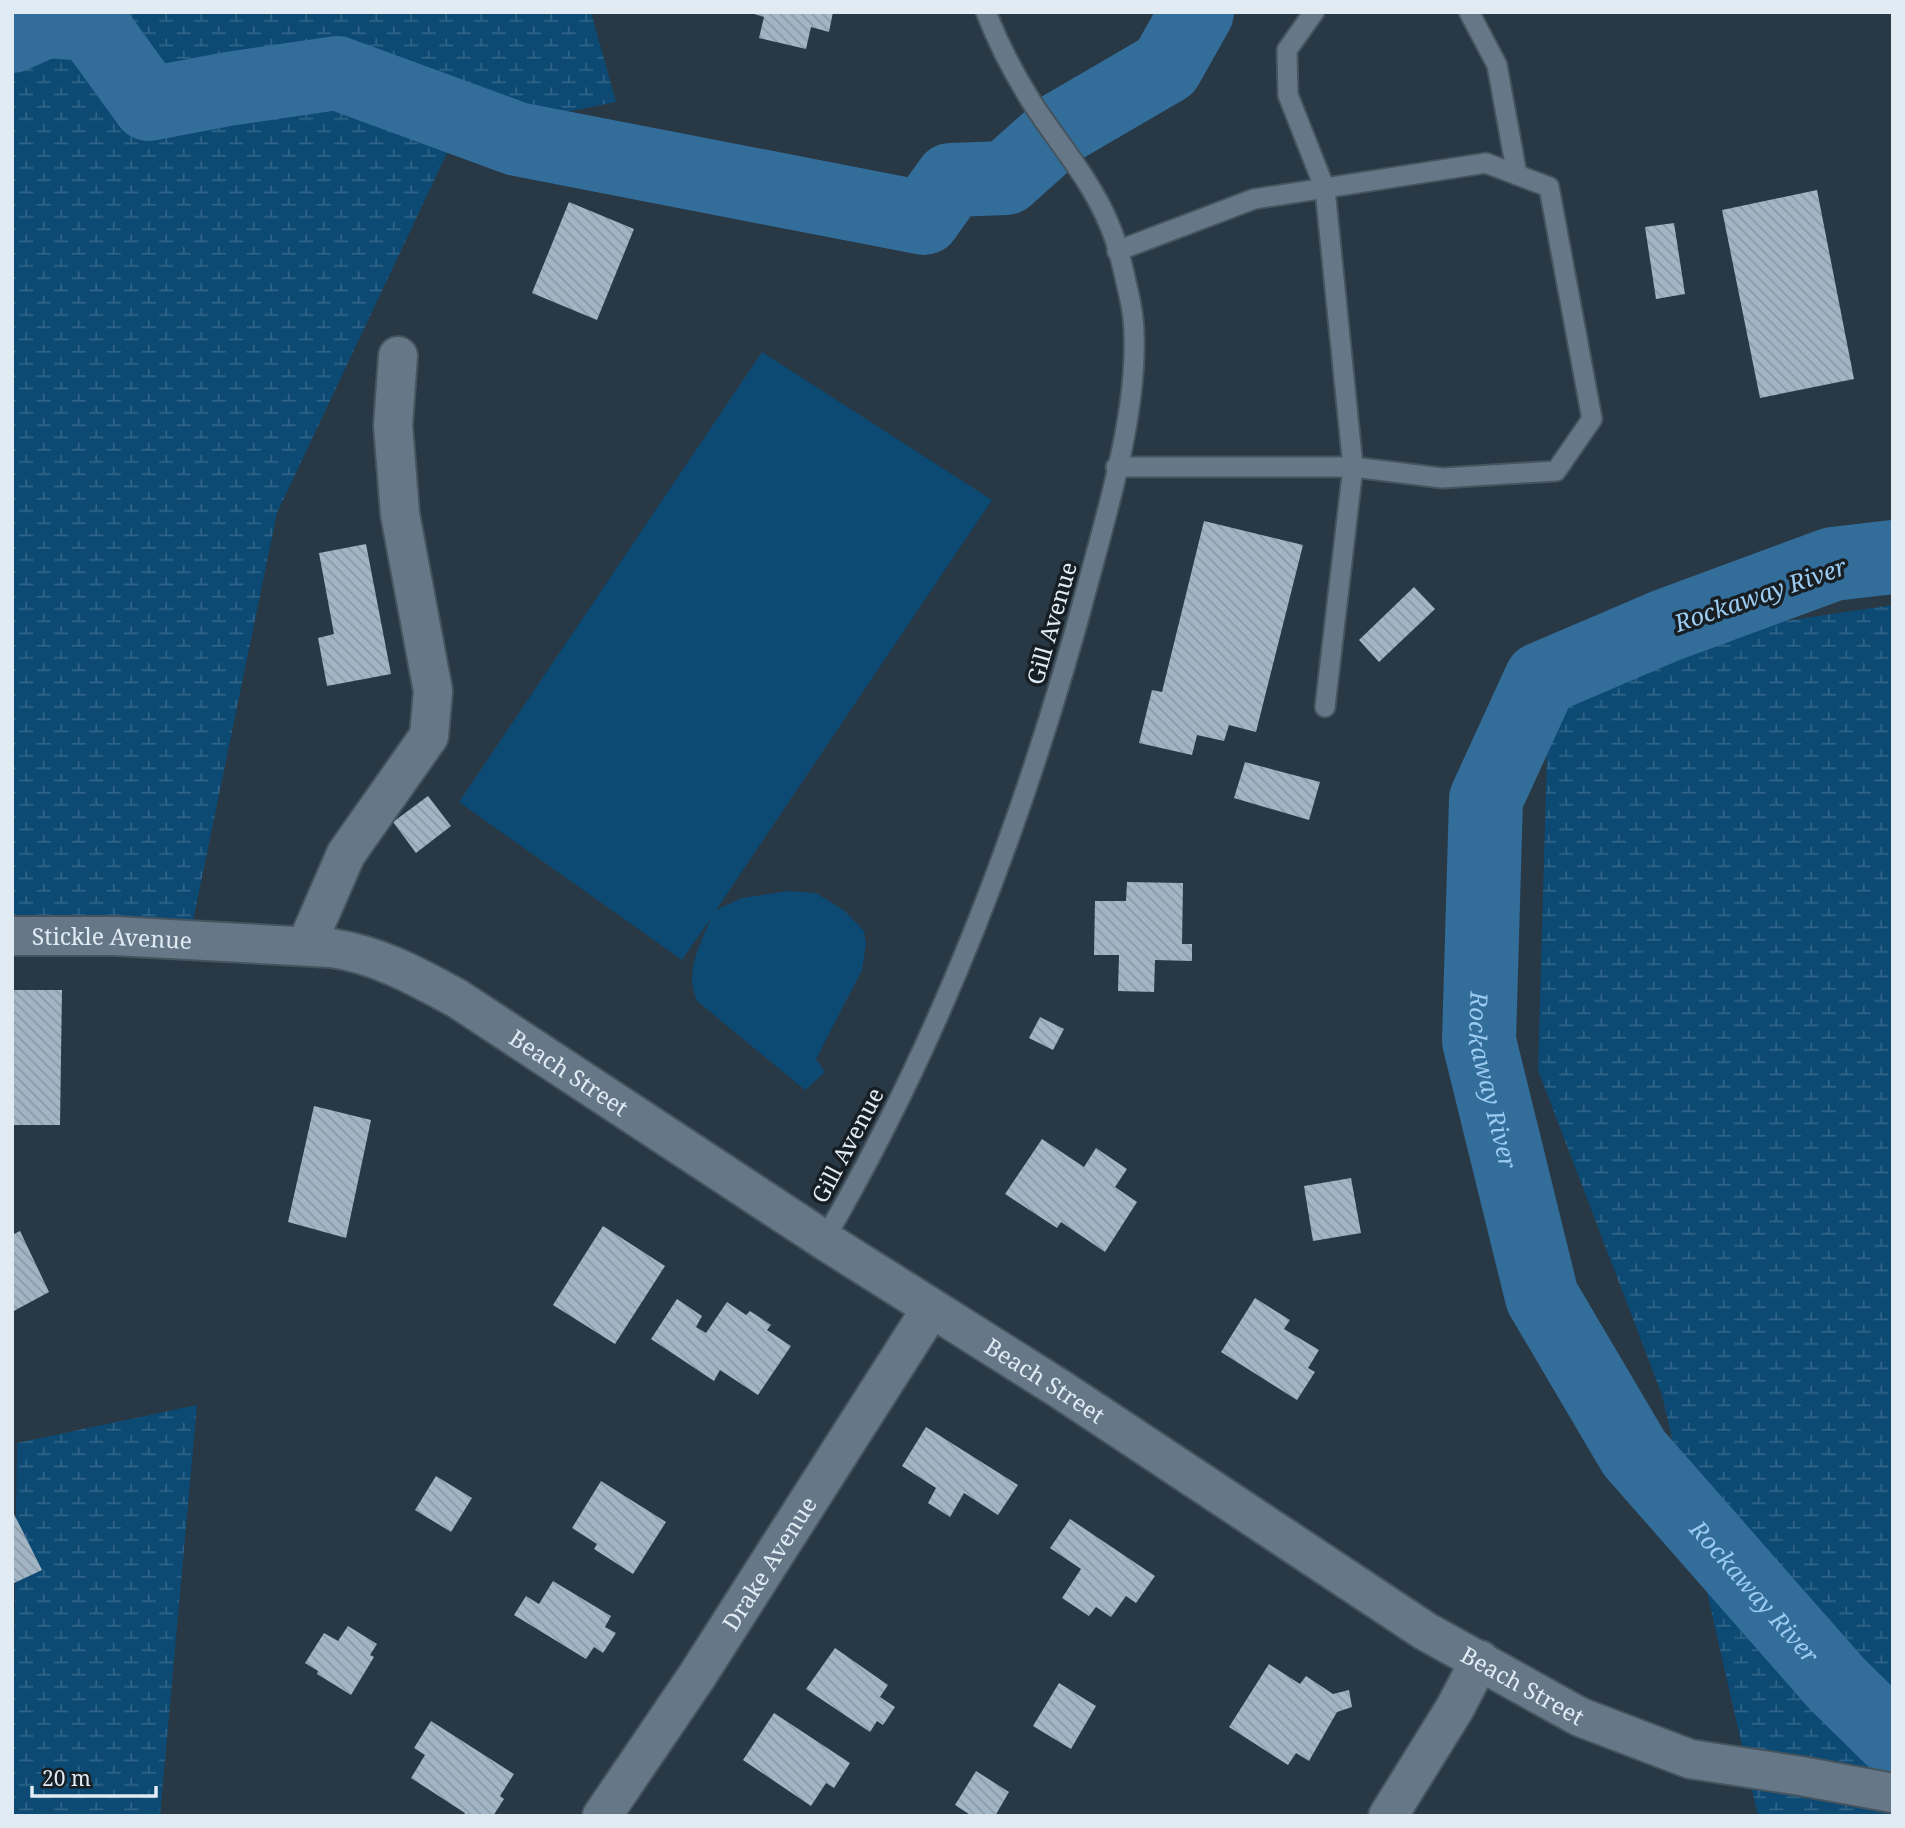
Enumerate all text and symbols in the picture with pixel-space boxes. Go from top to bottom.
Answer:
water label: Rockaway River [1669,549,1851,639]
street label: Gill Avenue [1018,558,1084,688]
street label: Stickle Avenue [32,920,193,956]
water label: Rockaway River [1462,990,1526,1173]
street label: Beach Street [503,1021,635,1123]
street label: Gill Avenue [803,1082,891,1208]
street label: Beach Street [979,1330,1111,1430]
street label: Drake Avenue [714,1490,824,1637]
water label: Rockaway River [1683,1512,1828,1670]
street label: Beach Street [1455,1638,1590,1732]
scale bar [32,1755,156,1799]
text: 20 m [42,1764,91,1792]

